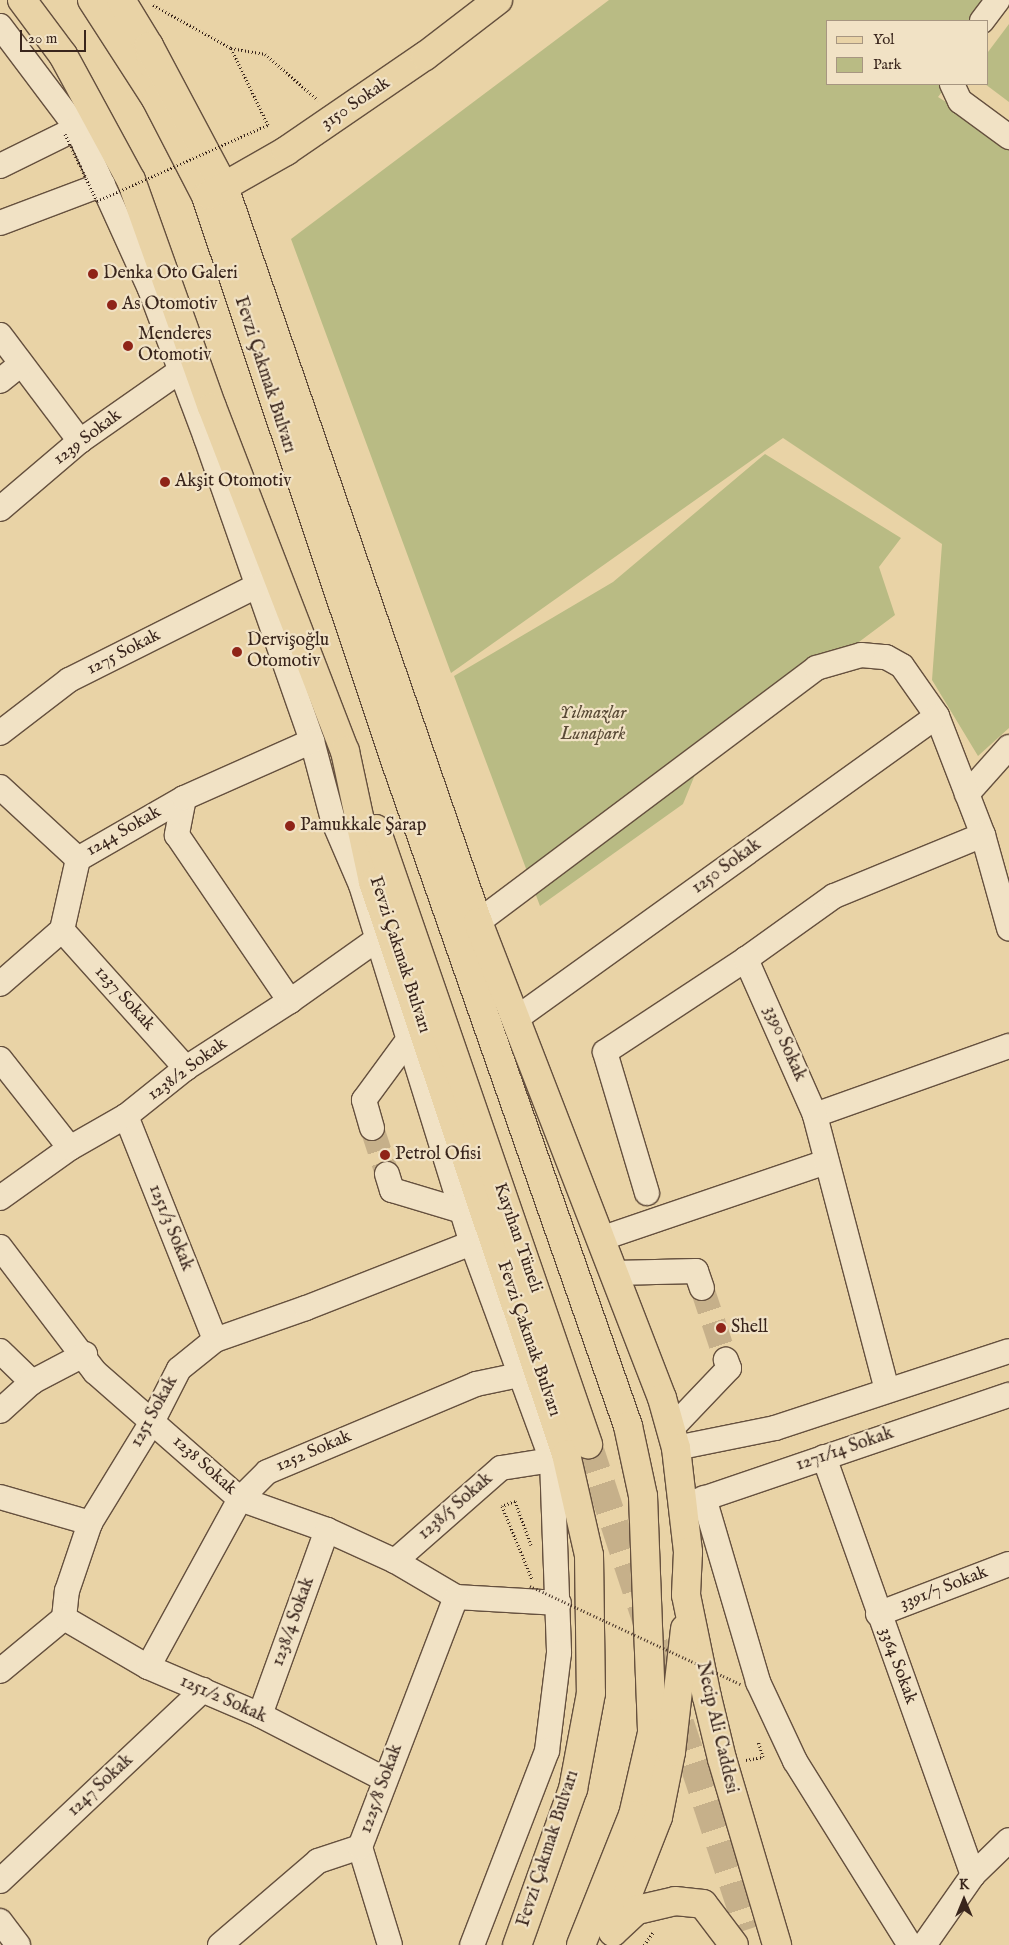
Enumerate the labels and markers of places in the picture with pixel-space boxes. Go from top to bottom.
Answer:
place label: Denka Oto Galeri [103,263,238,285]
marker: Denka Oto Galeri [87,268,99,280]
place label: As Otomotiv [122,294,218,316]
marker: As Otomotiv [106,299,118,311]
place label: Menderes Otomotiv [138,325,212,368]
marker: Menderes Otomotiv [122,340,134,352]
place label: Akşit Otomotiv [175,471,291,493]
marker: Akşit Otomotiv [159,476,171,488]
place label: Dervişoğlu Otomotiv [247,631,329,674]
marker: Dervişoğlu Otomotiv [231,646,243,658]
place label: Pamukkale Şarap [300,815,426,837]
marker: Pamukkale Şarap [284,820,296,832]
place label: Petrol Ofisi [395,1144,481,1166]
marker: Petrol Ofisi [379,1149,391,1161]
place label: Shell [731,1317,768,1339]
marker: Shell [715,1322,727,1334]

